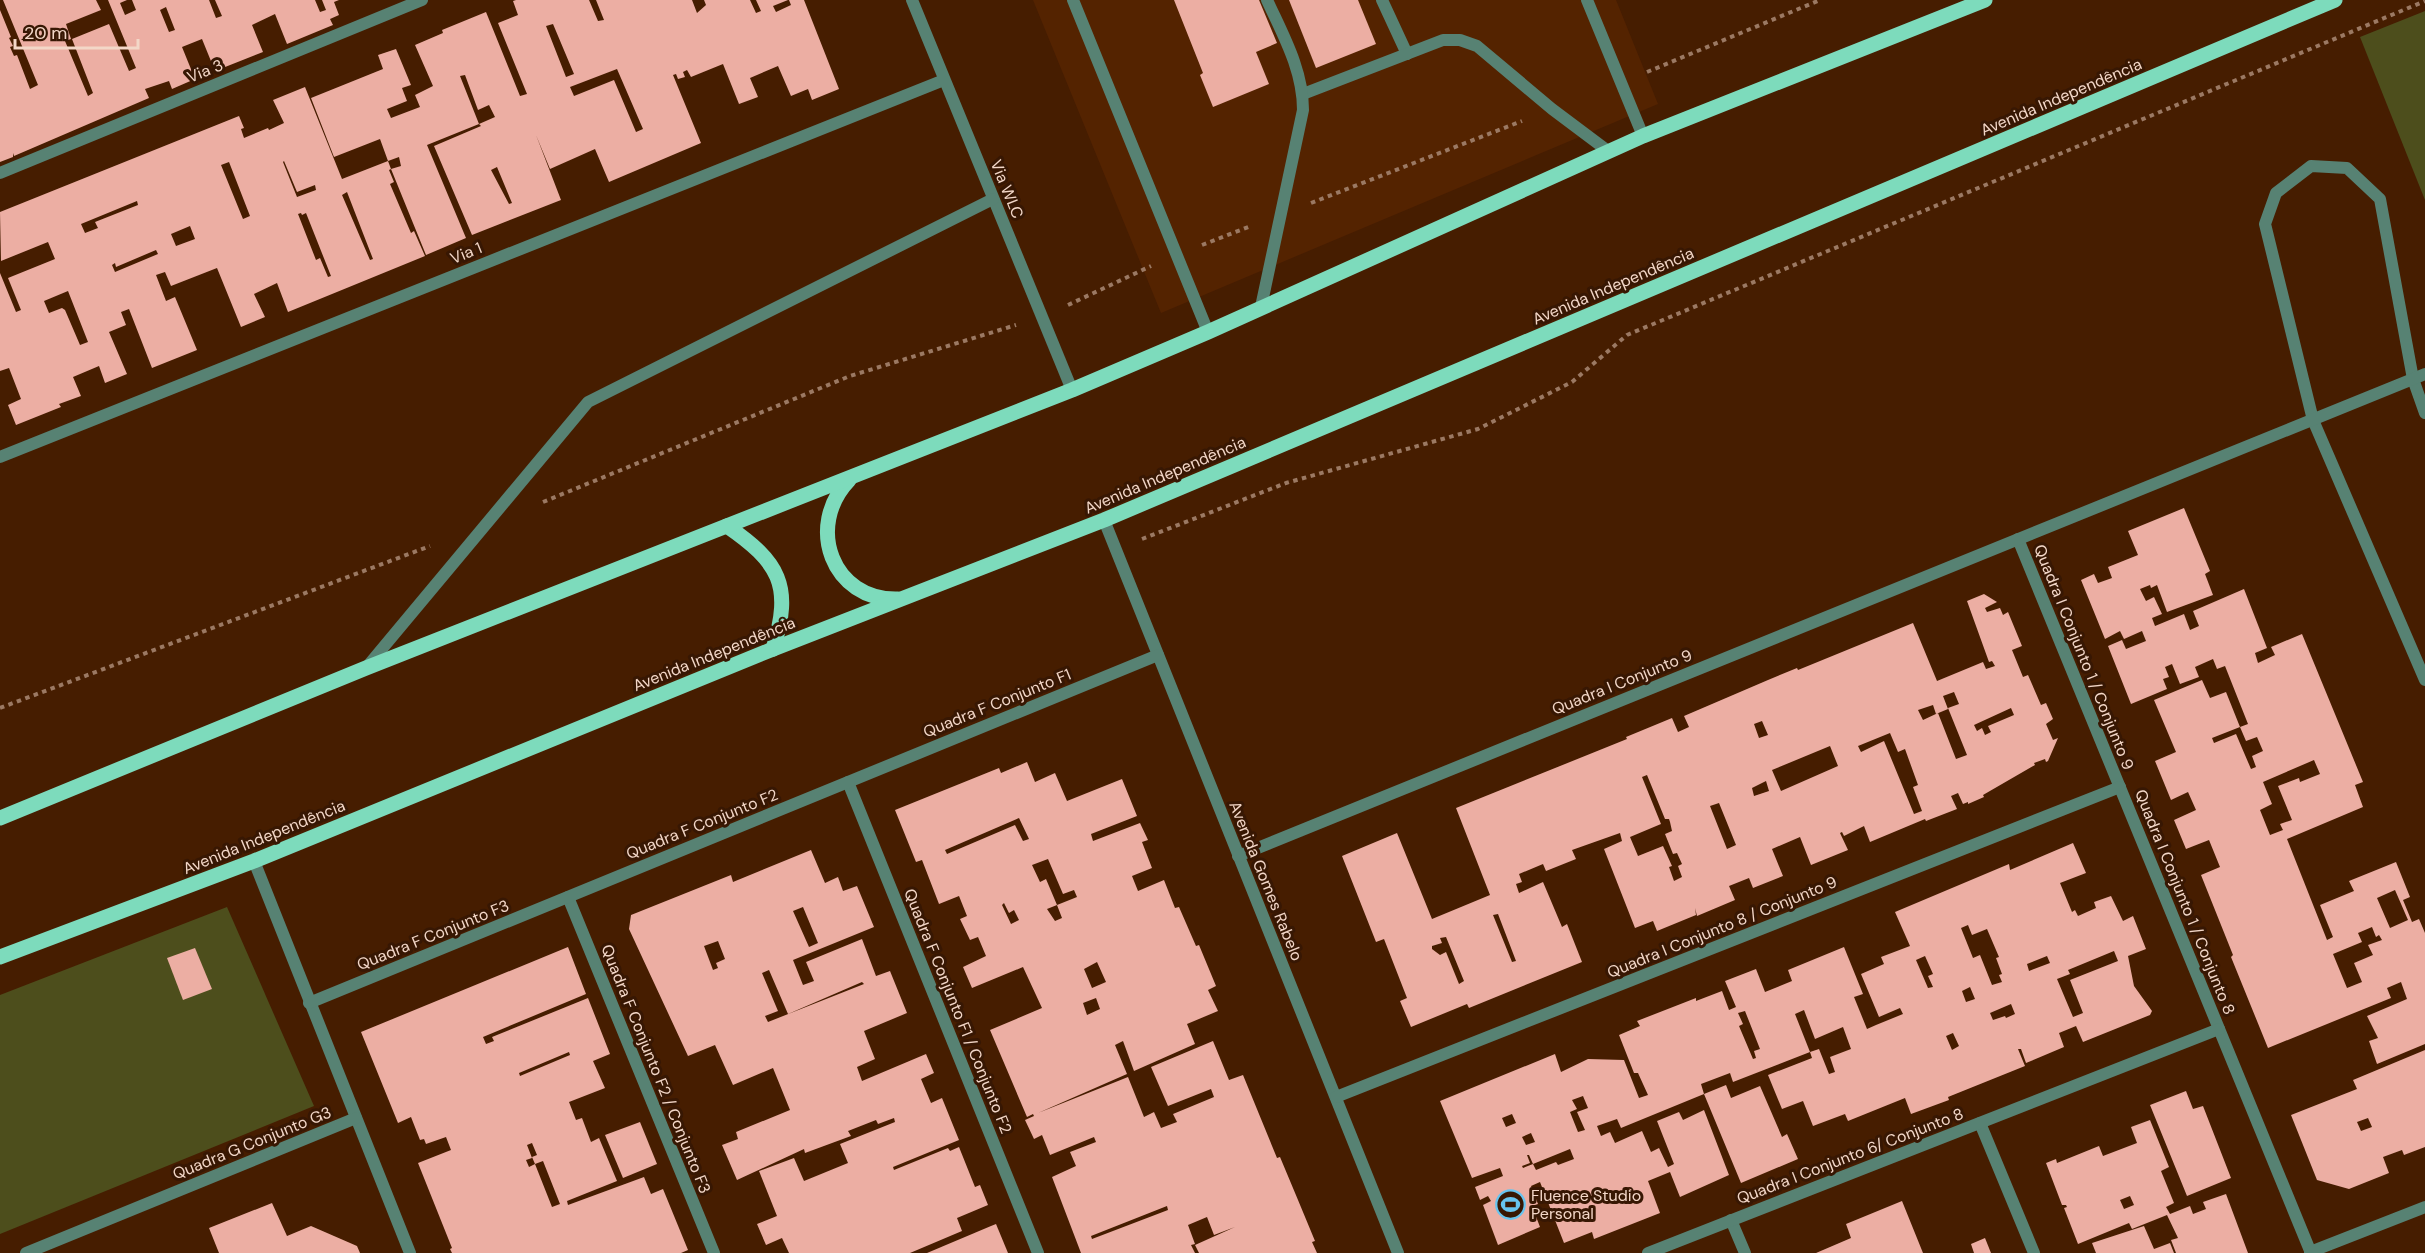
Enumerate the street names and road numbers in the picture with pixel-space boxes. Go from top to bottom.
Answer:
street label: Avenida Independência [1977,53,2145,141]
street label: Via 3 [184,54,226,88]
street label: Via WLC [986,156,1028,222]
street label: Via 1 [447,237,485,269]
street label: Avenida Independência [1529,242,1697,330]
street label: Avenida Independência [1081,431,1249,519]
street label: Quadra I Conjunto 1 / Conjunto 9 [2029,541,2139,773]
street label: Avenida Independência [630,612,798,696]
street label: Quadra I Conjunto 9 [1549,644,1695,720]
street label: Quadra F Conjunto F1 [920,664,1074,742]
street label: Quadra F Conjunto F2 [623,784,781,864]
street label: Quadra I Conjunto 1 / Conjunto 8 [2130,786,2240,1018]
street label: Avenida Independência [180,795,348,879]
street label: Avenida Gomes Rabelo [1224,798,1308,964]
street label: Quadra I Conjunto 8 / Conjunto 9 [1604,871,1840,983]
street label: Quadra F Conjunto F1 / Conjunto F2 [899,885,1017,1137]
street label: Quadra F Conjunto F3 [354,895,512,975]
street label: Quadra F Conjunto F2 / Conjunto F3 [596,941,716,1197]
street label: Quadra G Conjunto G3 [170,1102,334,1184]
street label: Quadra I Conjunto 6/ Conjunto 8 [1734,1103,1966,1209]

